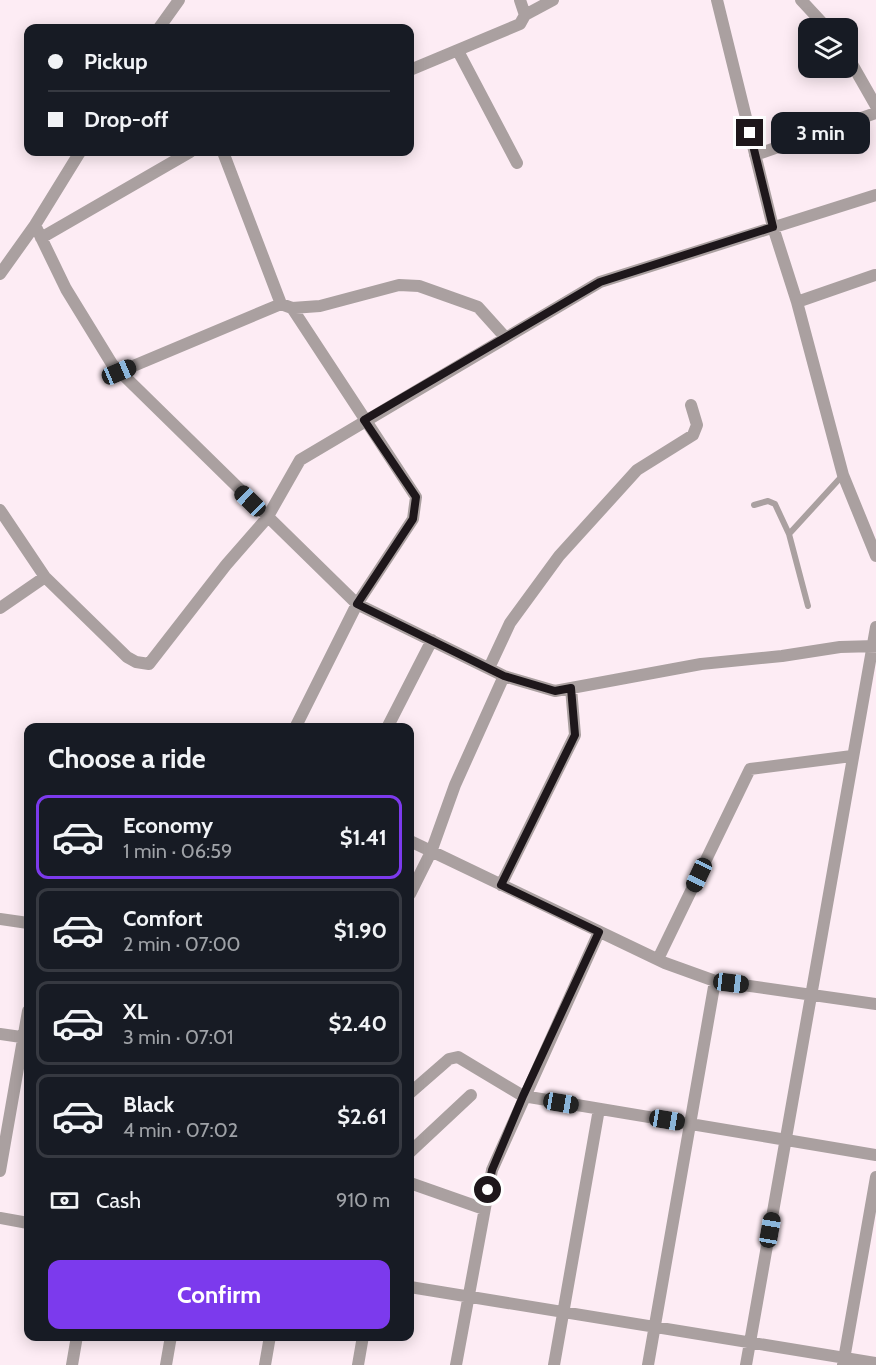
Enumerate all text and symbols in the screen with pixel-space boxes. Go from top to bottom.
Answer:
map controls [798,18,858,78]
button: layers [798,18,858,78]
text: Pickup [84,48,148,75]
text: Drop-off [84,106,168,133]
callout: 3 min [771,112,870,154]
route end [736,119,763,146]
text: 3 min [796,121,845,145]
car [99,357,139,387]
car [231,482,269,520]
text: Choose a ride [48,742,206,775]
icon: car [51,810,105,864]
text: Economy [123,812,213,839]
text: $1.41 [340,824,387,851]
text: 1 min · 06:59 [123,839,232,863]
car [683,855,715,895]
icon: car [51,903,105,957]
text: Comfort [123,905,202,932]
text: $1.90 [334,917,387,944]
text: 2 min · 07:00 [123,932,241,956]
car [712,972,750,994]
icon: car [51,996,105,1050]
text: XL [123,998,148,1025]
text: $2.40 [329,1010,387,1037]
text: 3 min · 07:01 [123,1025,233,1049]
icon: car [51,1089,105,1143]
text: Black [123,1091,174,1118]
car [542,1091,580,1115]
text: $2.61 [337,1103,387,1130]
car [648,1108,686,1132]
text: 4 min · 07:02 [123,1118,238,1142]
route start [474,1176,501,1203]
icon: cash [48,1184,81,1217]
text: Cash [96,1187,141,1214]
text: 910 m [336,1188,390,1212]
car [758,1211,782,1249]
button: Confirm [48,1260,390,1329]

